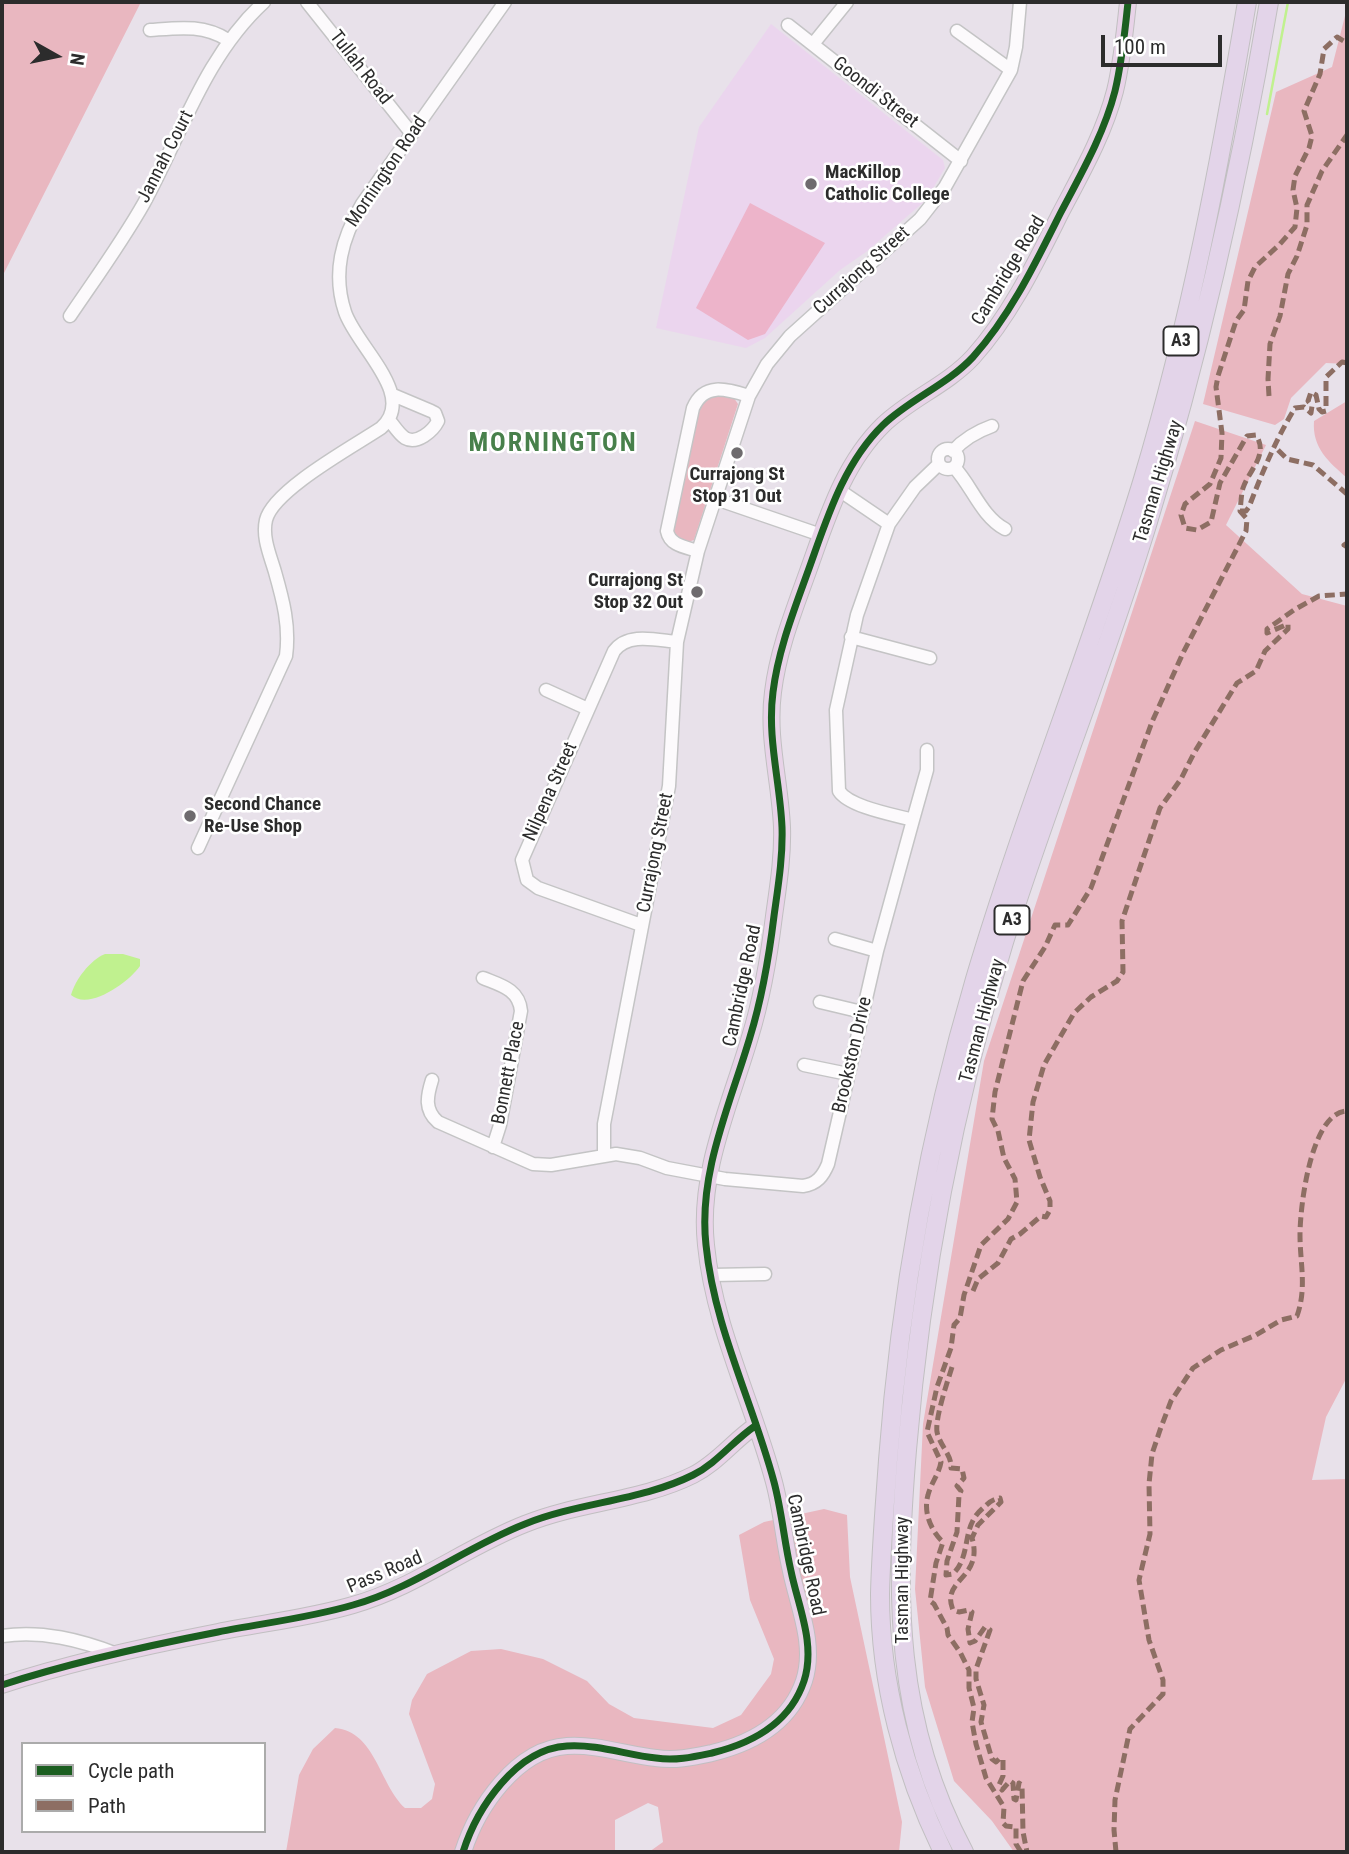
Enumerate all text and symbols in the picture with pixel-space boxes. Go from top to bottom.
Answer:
north arrow [21,21,91,91]
scale bar [1104,21,1225,65]
street label: Tullah Road [324,26,396,110]
text: 100 m [1114,35,1166,59]
text: N [65,52,90,67]
street label: Goondi Street [828,53,922,133]
street label: Jannah Court [133,107,199,207]
street label: Mornington Road [342,112,432,232]
place label: MacKillop Catholic College [825,162,950,206]
marker: MacKillop Catholic College [803,176,819,192]
street label: Cambridge Road [967,212,1051,330]
street label: Currajong Street [809,222,915,320]
road number: A3 [1164,326,1198,356]
street label: Tasman Highway [1129,418,1189,546]
district label: MORNINGTON [470,428,636,460]
marker: Currajong St Stop 31 Out [729,445,745,461]
place label: Currajong St Stop 31 Out [690,464,784,508]
place label: Currajong St Stop 32 Out [588,570,683,614]
marker: Currajong St Stop 32 Out [689,584,705,600]
street label: Nilpena Street [519,739,583,845]
street label: Currajong Street [633,791,679,915]
place label: Second Chance Re-Use Shop [204,794,321,838]
marker: Second Chance Re-Use Shop [182,808,198,824]
road number: A3 [995,905,1030,934]
street label: Cambridge Road [719,923,767,1049]
street label: Tasman Highway [955,956,1011,1086]
street label: Brookston Drive [829,995,877,1115]
street label: Bonnett Place [488,1020,530,1126]
street label: Cambridge Road [781,1492,829,1618]
street label: Tasman Highway [892,1516,914,1644]
street label: Pass Road [344,1547,426,1599]
legend [21,1742,266,1833]
text: Cycle path [88,1759,174,1783]
text: Path [88,1794,126,1818]

